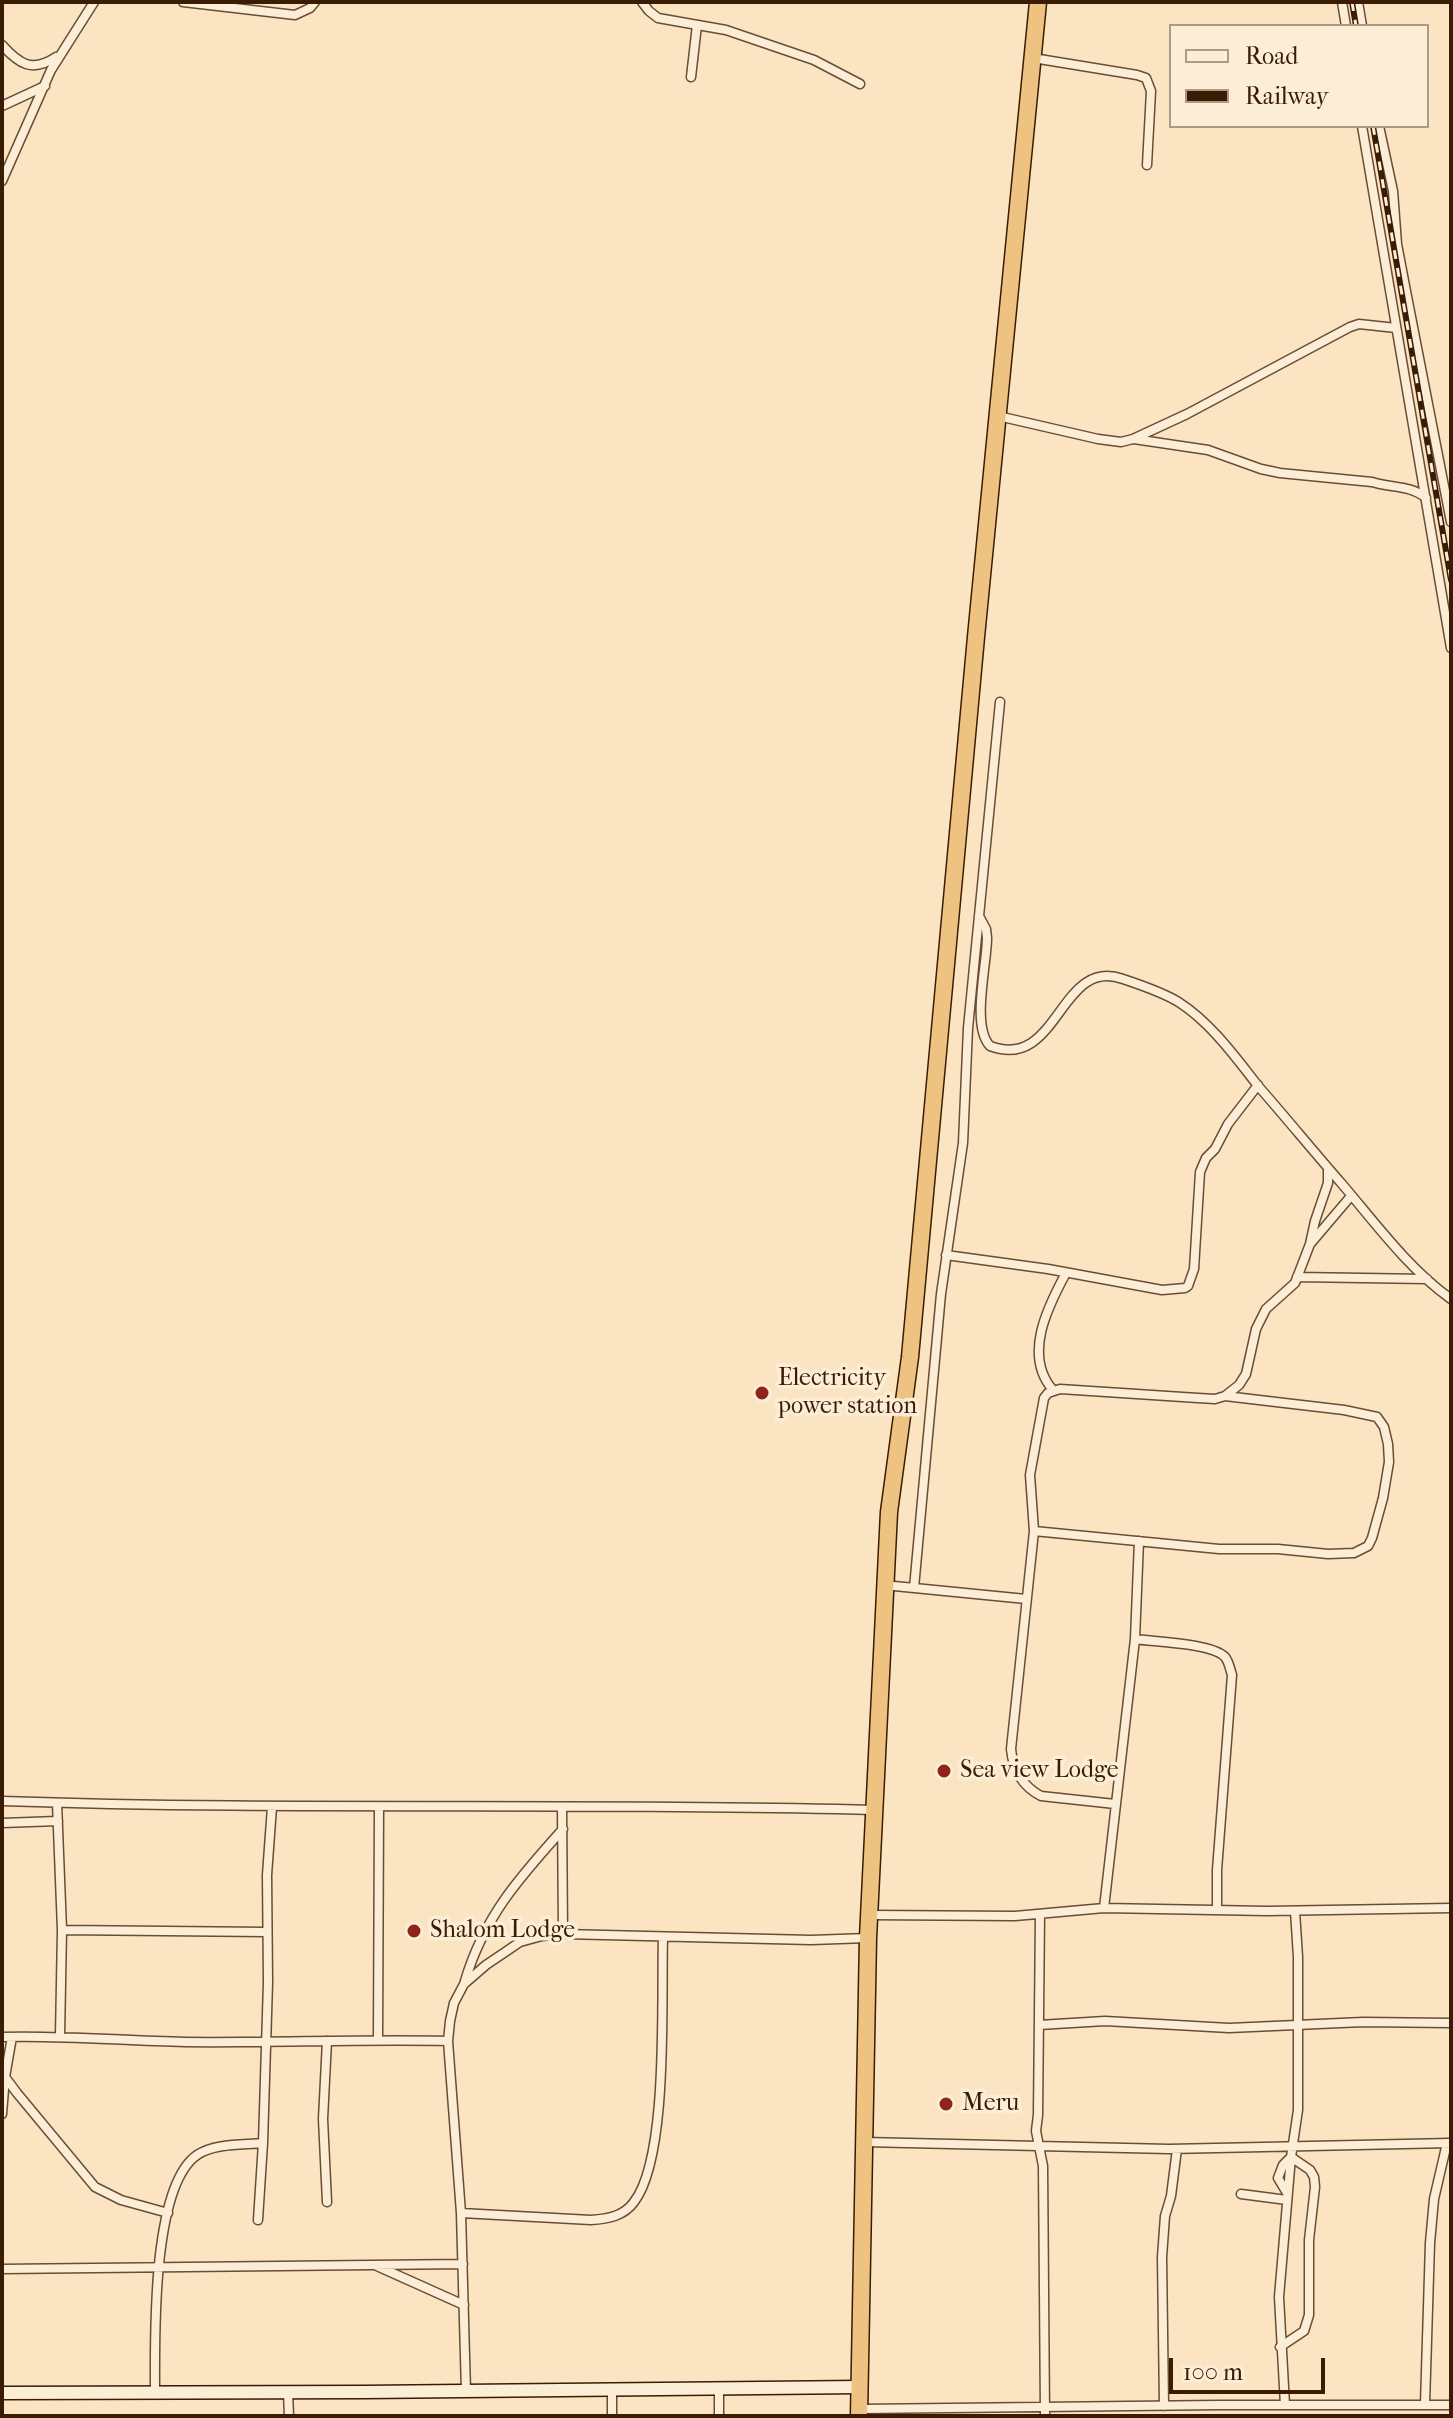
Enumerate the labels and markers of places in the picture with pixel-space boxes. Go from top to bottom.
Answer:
place label: Electricity power station [778,1365,917,1421]
marker: Electricity power station [753,1384,771,1402]
place label: Sea view Lodge [960,1757,1119,1785]
marker: Sea view Lodge [935,1762,953,1780]
place label: Shalom Lodge [430,1917,575,1945]
marker: Shalom Lodge [405,1922,423,1940]
place label: Meru [962,2090,1019,2118]
marker: Meru [937,2095,955,2113]

